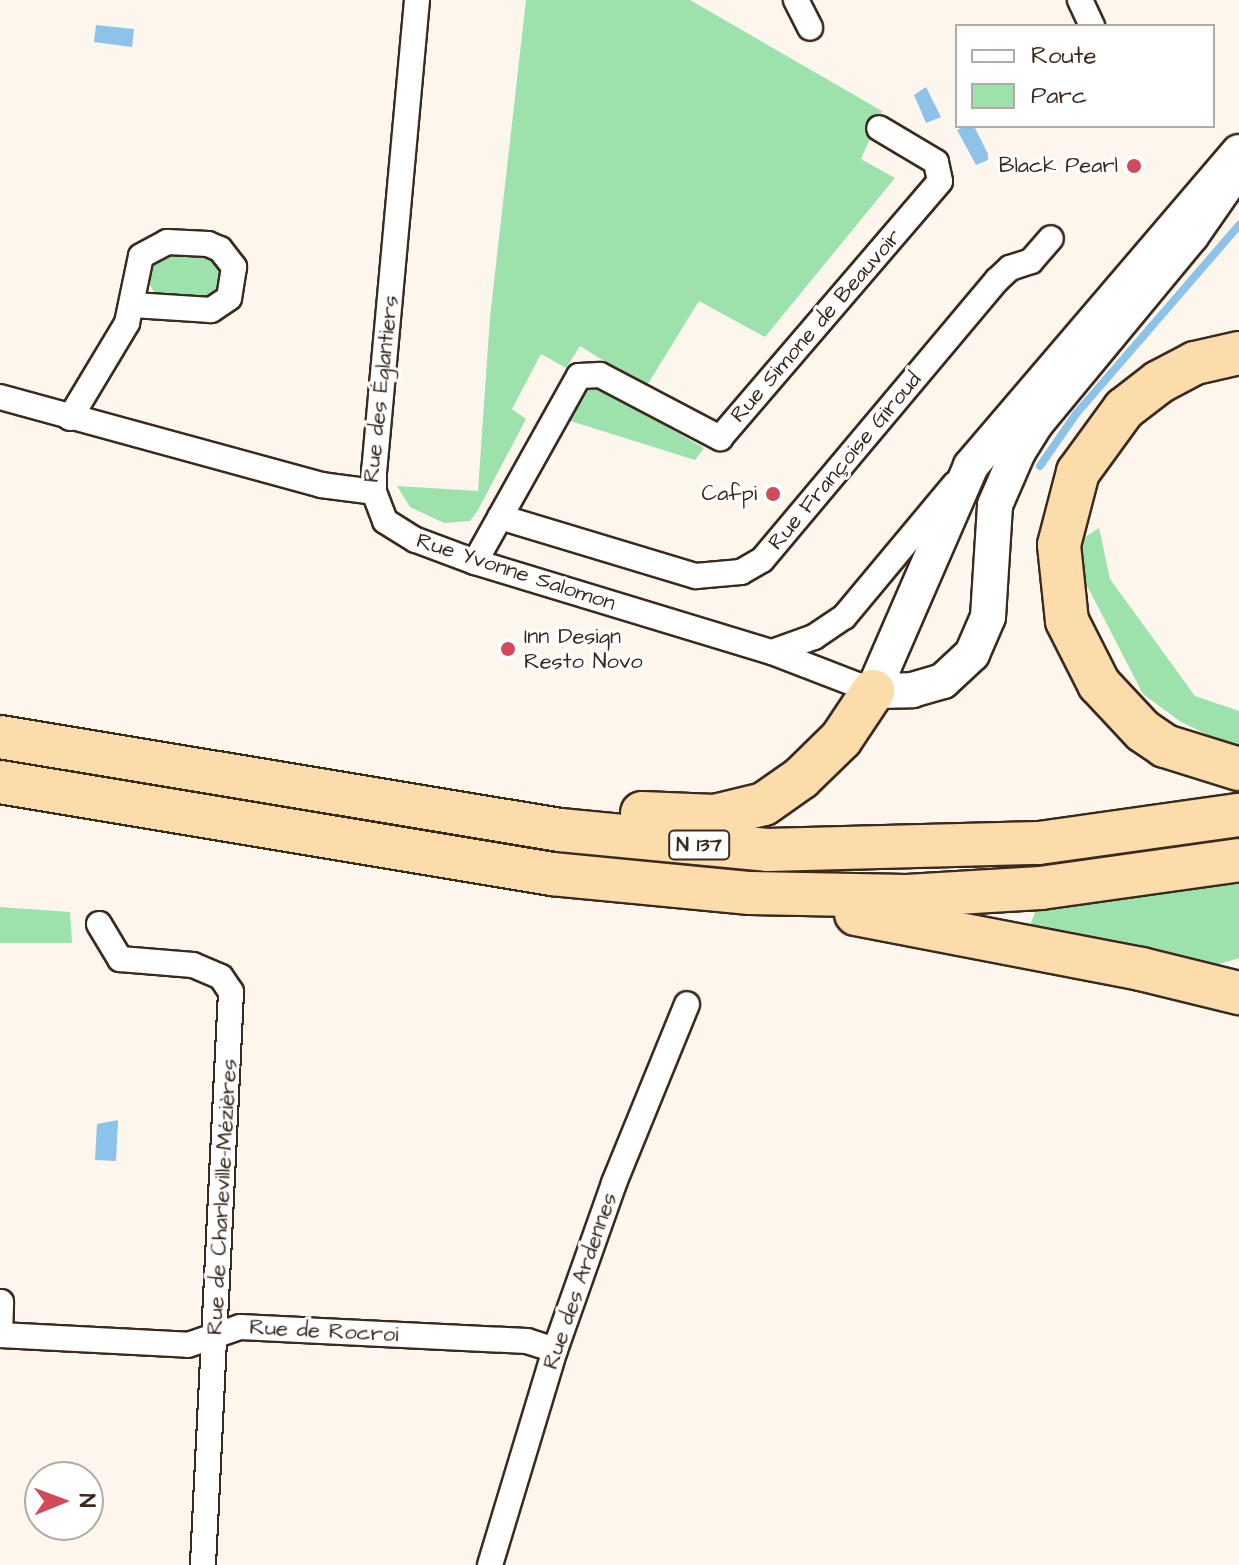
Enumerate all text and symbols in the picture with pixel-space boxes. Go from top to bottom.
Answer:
legend [955,24,1215,128]
text: Route [1031,39,1096,73]
text: Parc [1031,79,1087,113]
place label: Black Pearl [999,153,1118,179]
marker: Black Pearl [1125,157,1143,175]
street label: Rue Simone de Beauvoir [725,224,907,428]
street label: Rue des Églantiers [358,294,404,484]
street label: Rue Françoise Giroud [763,367,927,555]
place label: Cafpi [702,481,757,507]
marker: Cafpi [764,485,782,503]
street label: Rue Yvonne Salomon [413,527,619,617]
place label: Inn Design Resto Novo [524,623,643,674]
marker: Inn Design Resto Novo [499,640,517,658]
road number: N 137 [667,829,731,861]
street label: Rue de Charleville-Mézières [202,1058,242,1336]
street label: Rue des Ardennes [537,1189,623,1373]
street label: Rue de Rocroi [249,1314,399,1348]
north arrow [24,1461,104,1541]
text: N [71,1493,102,1508]

